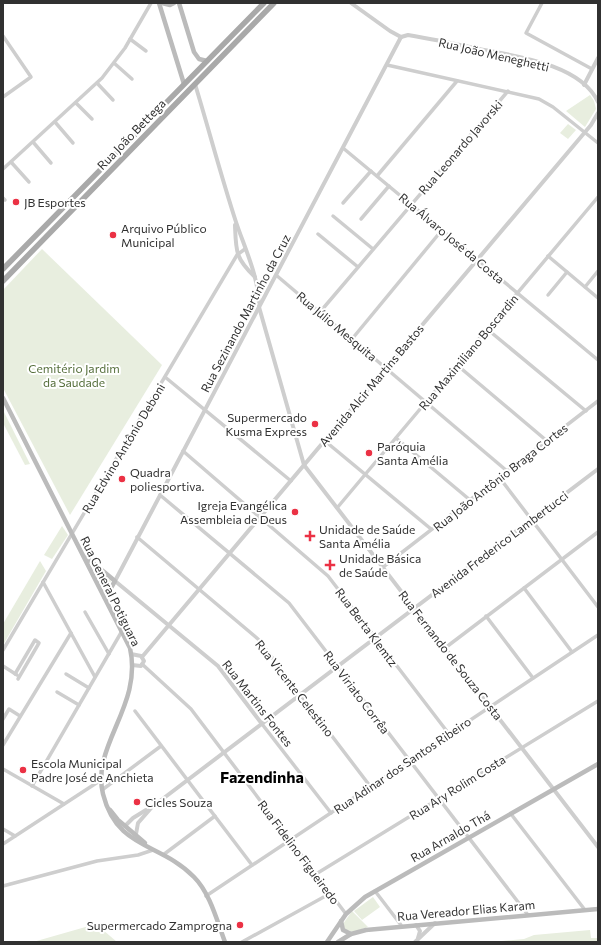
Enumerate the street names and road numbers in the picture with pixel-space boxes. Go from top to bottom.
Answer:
street label: Rua João Meneghetti [437,34,551,75]
street label: Rua João Bettega [94,96,169,173]
street label: Rua Leonardo Javorski [415,97,505,198]
street label: Rua Álvaro José da Costa [396,190,507,287]
street label: Rua Sezinando Martinho da Cruz [197,232,293,394]
street label: Rua Júlio Mesquita [293,288,380,364]
street label: Rua Maximiliano Boscardin [416,291,520,413]
street label: Avenida Alcir Martins Bastos [316,321,426,449]
street label: Rua Edvino Antônio Deboni [79,381,167,515]
street label: Rua João Antônio Braga Cortes [430,420,571,535]
street label: Avenida Frederico Lambertucci [428,488,570,600]
street label: Rua General Potiguara [78,534,144,648]
street label: Rua Berta Klemtz [333,585,401,669]
street label: Rua Fernando de Souza Costa [396,588,506,722]
street label: Rua Vicente Celestino [253,637,337,739]
street label: Rua Viriato Corrêa [321,648,393,736]
street label: Rua Martins Fontes [220,657,296,749]
street label: Rua Adinar dos Santos Ribeiro [331,714,473,816]
street label: Rua Ary Rolim Costa [406,752,508,822]
street label: Rua Fidelino Figueiredo [255,797,343,907]
street label: Rua Arnaldo Thá [408,808,492,864]
street label: Rua Vereador Elias Karam [396,897,536,923]

